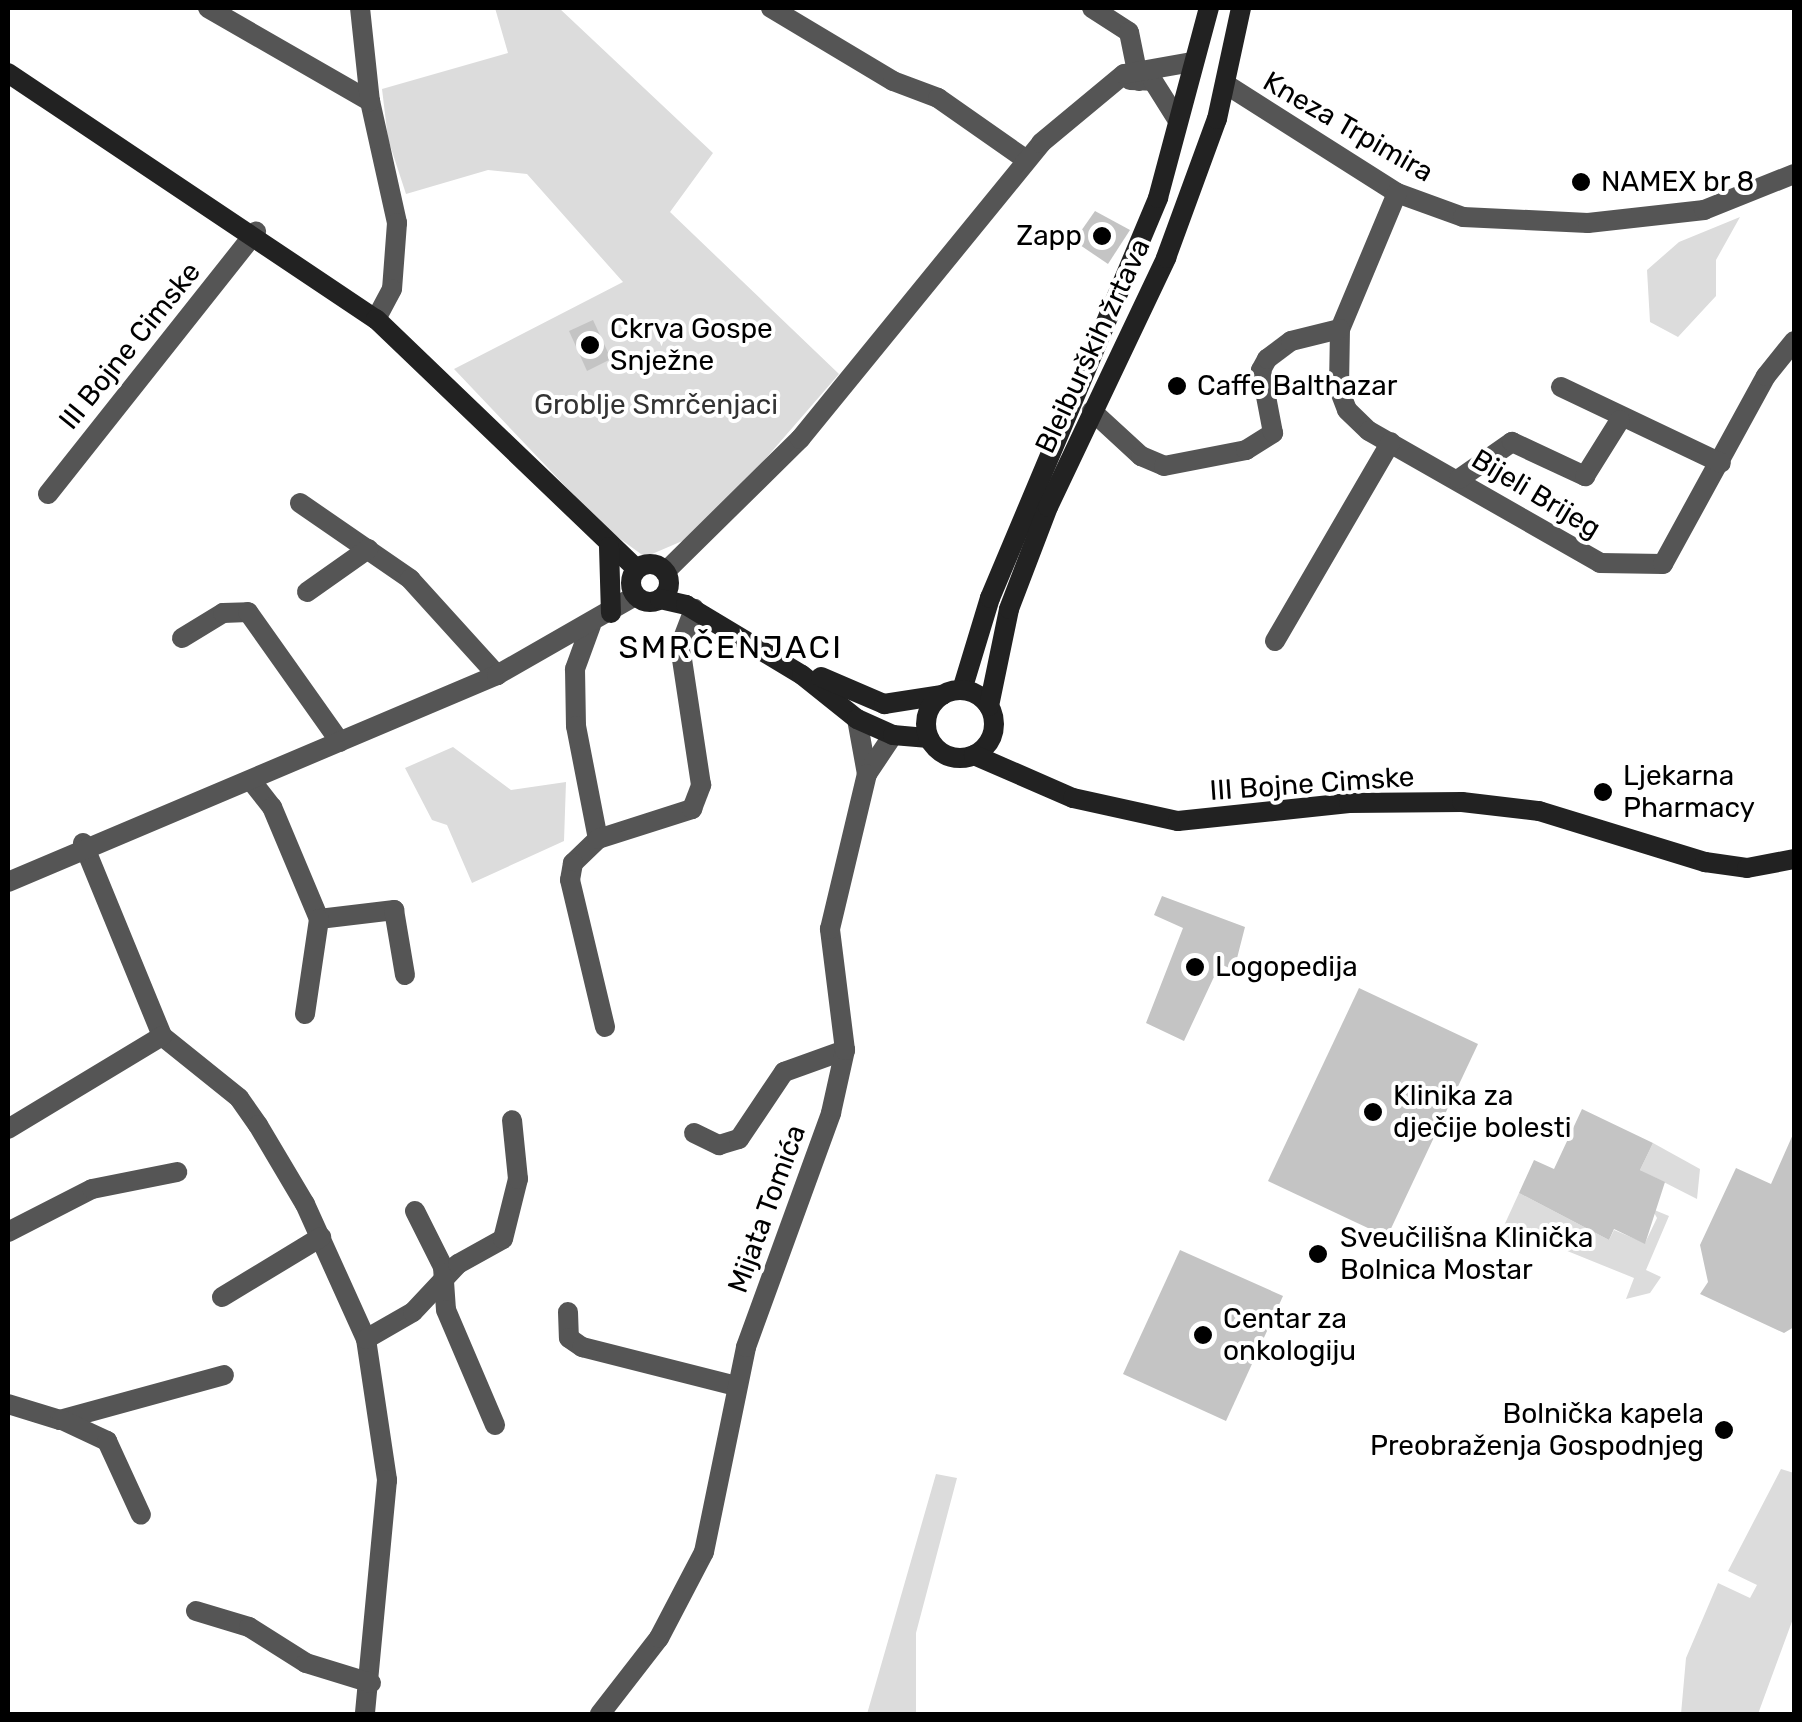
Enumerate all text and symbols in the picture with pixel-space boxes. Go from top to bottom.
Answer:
street label: Kneza Trpimira [1257,65,1439,189]
place label: NAMEX br 8 [1601,165,1755,199]
marker: NAMEX br 8 [1570,171,1592,193]
place label: Zapp [1016,219,1082,253]
marker: Zapp [1091,225,1113,247]
street label: Bleiburških žrtava [1029,233,1157,459]
street label: III Bojne Cimske [52,256,208,436]
place label: Ckrva Gospe Snježne [610,312,773,378]
marker: Ckrva Gospe Snježne [579,334,601,356]
place label: Caffe Balthazar [1197,369,1397,403]
marker: Caffe Balthazar [1166,375,1188,397]
park label: Groblje Smrčenjaci [534,388,778,422]
street label: Bijeli Brijeg [1465,442,1607,546]
district label: SMRČENJACI [618,628,844,666]
place label: Ljekarna Pharmacy [1623,759,1755,825]
street label: III Bojne Cimske [1208,760,1416,808]
marker: Ljekarna Pharmacy [1592,781,1614,803]
place label: Logopedija [1215,950,1358,984]
marker: Logopedija [1184,956,1206,978]
place label: Klinika za dječije bolesti [1393,1079,1572,1145]
marker: Klinika za dječije bolesti [1362,1101,1384,1123]
street label: Mijata Tomića [721,1120,813,1298]
place label: Sveučilišna Klinička Bolnica Mostar [1340,1221,1593,1287]
marker: Sveučilišna Klinička Bolnica Mostar [1305,1241,1331,1267]
place label: Centar za onkologiju [1223,1302,1356,1368]
marker: Centar za onkologiju [1192,1324,1214,1346]
place label: Bolnička kapela Preobraženja Gospodnjeg [1370,1397,1704,1463]
marker: Bolnička kapela Preobraženja Gospodnjeg [1713,1419,1735,1441]

